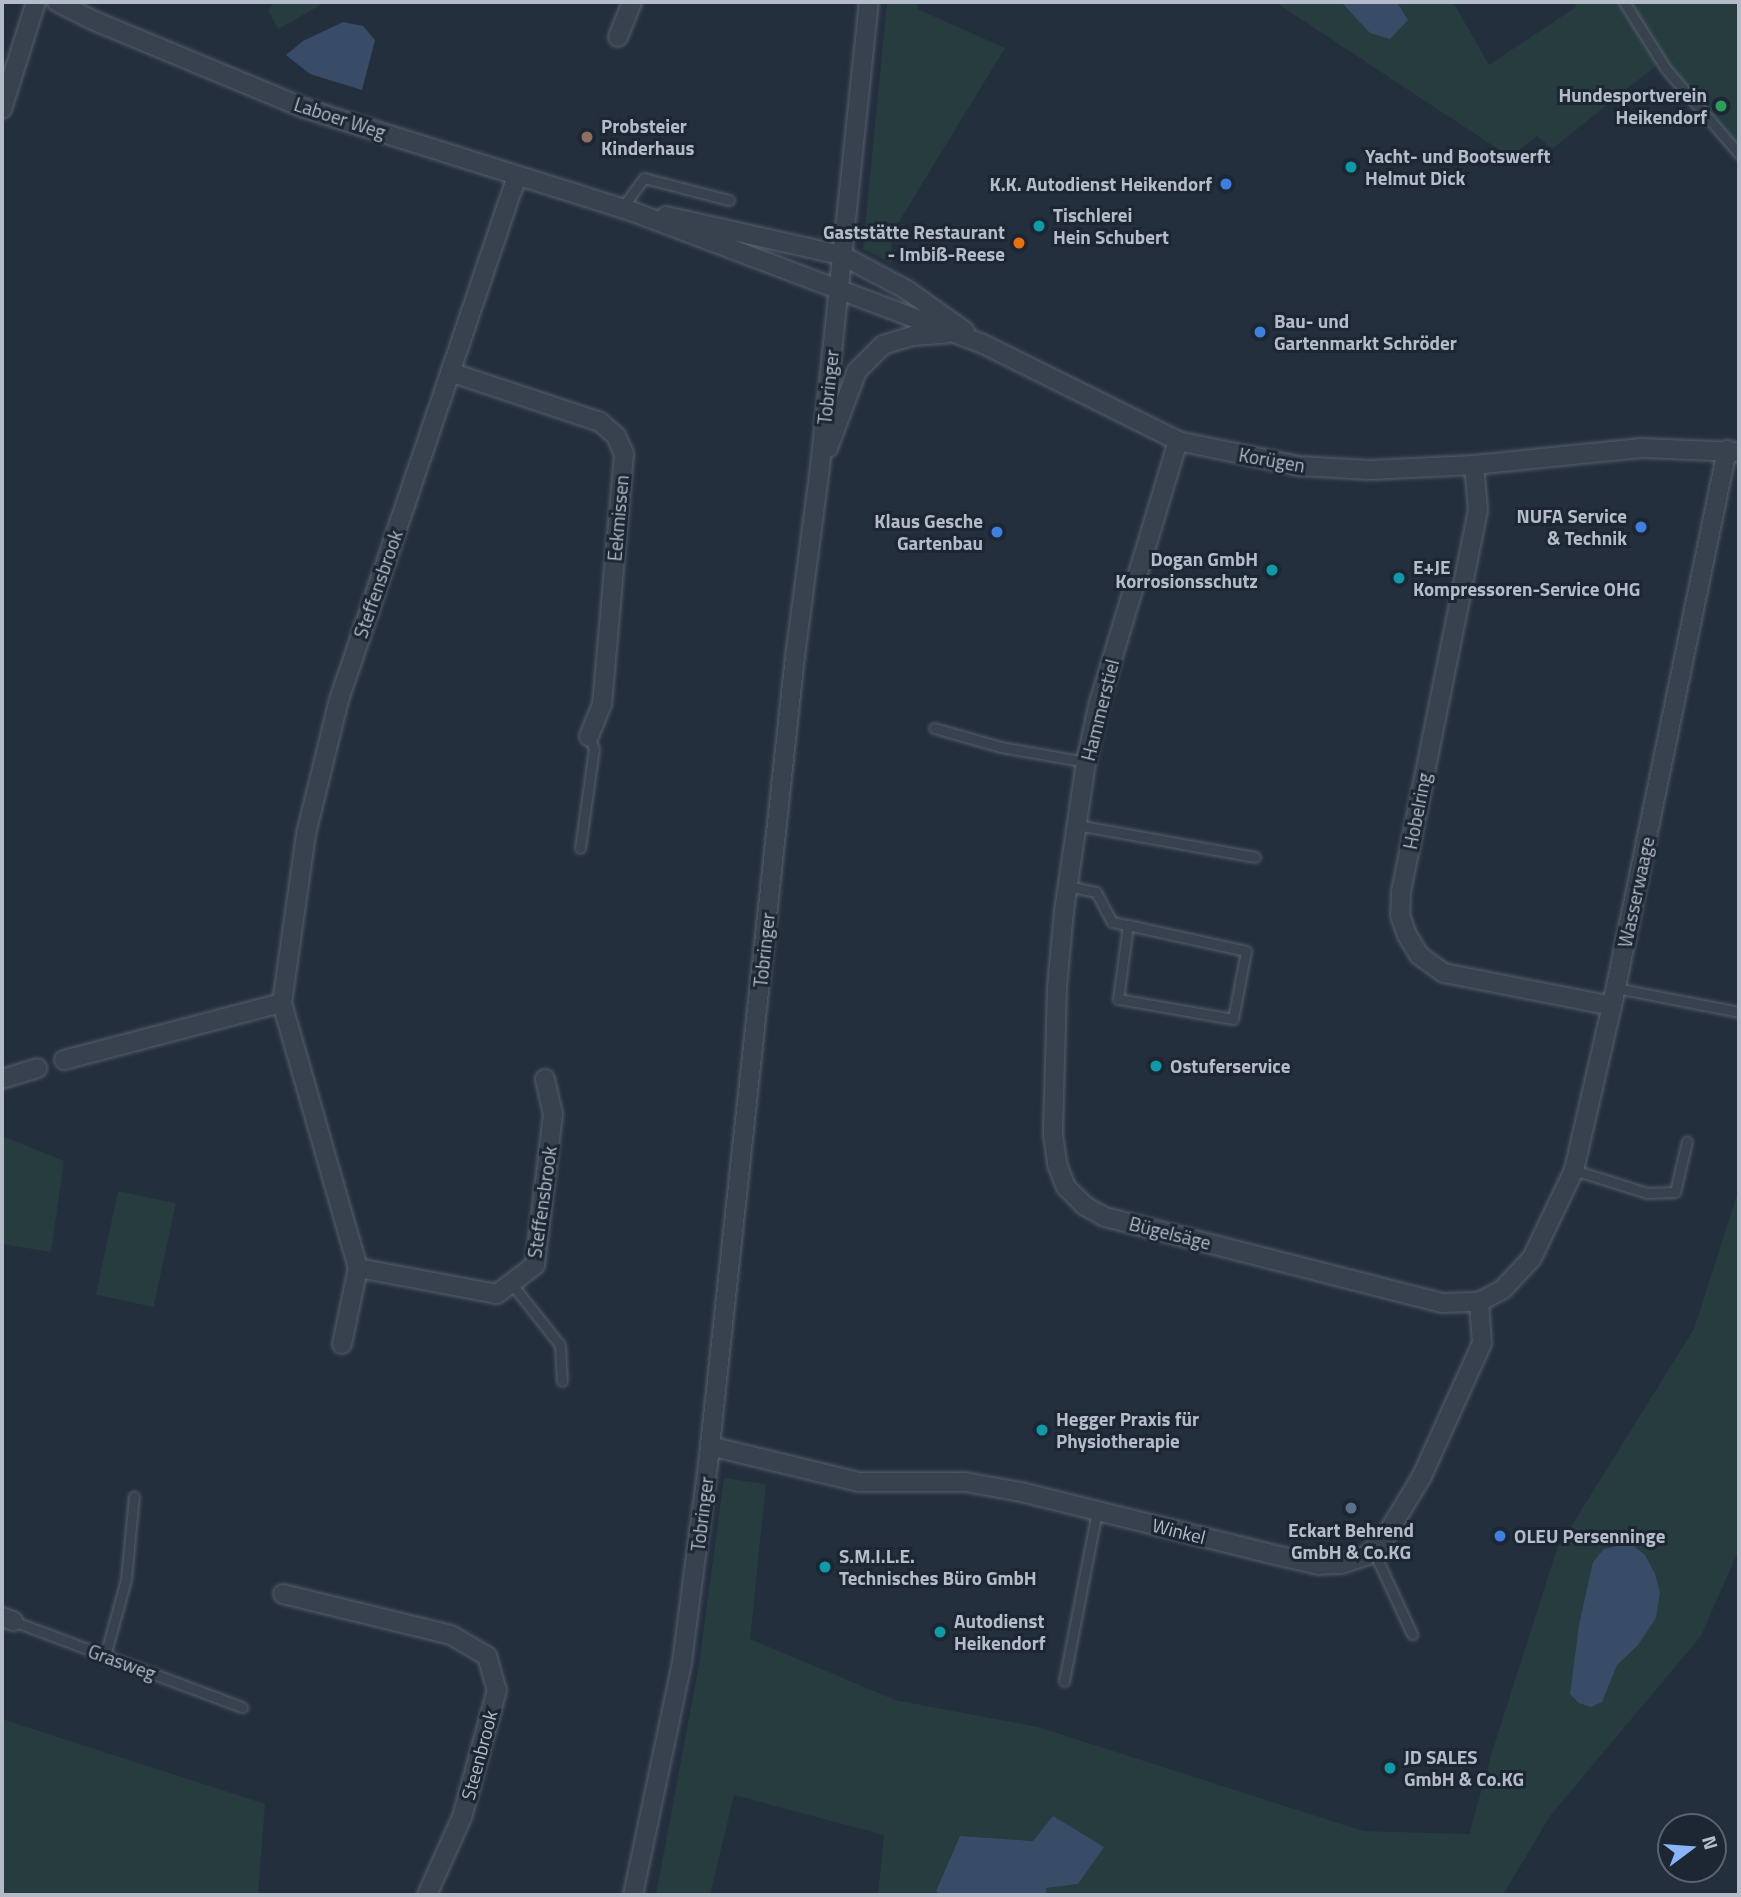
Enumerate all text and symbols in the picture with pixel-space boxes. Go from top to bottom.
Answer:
place label: Hundesportverein Heikendorf [1558,84,1707,128]
street label: Laboer Weg [291,93,389,143]
marker: Hundesportverein Heikendorf [1713,98,1729,114]
place label: Probsteier Kinderhaus [601,115,695,159]
marker: Probsteier Kinderhaus [579,129,595,145]
place label: Yacht- und Bootswerft Helmut Dick [1365,145,1550,189]
marker: Yacht- und Bootswerft Helmut Dick [1343,159,1359,175]
place label: K.K. Autodienst Heikendorf [989,173,1212,195]
marker: K.K. Autodienst Heikendorf [1218,176,1234,192]
place label: Tischlerei Hein Schubert [1053,204,1169,248]
marker: Tischlerei Hein Schubert [1031,218,1047,234]
place label: Gaststätte Restaurant - Imbiß-Reese [823,221,1005,265]
marker: Gaststätte Restaurant - Imbiß-Reese [1011,235,1027,251]
place label: Bau- und Gartenmarkt Schröder [1274,310,1457,354]
marker: Bau- und Gartenmarkt Schröder [1252,324,1268,340]
street label: Tobringer [813,348,843,426]
street label: Korügen [1237,443,1307,477]
street label: Eekmissen [603,474,633,562]
place label: NUFA Service & Technik [1517,505,1627,549]
place label: Klaus Gesche Gartenbau [874,510,983,554]
marker: NUFA Service & Technik [1633,519,1649,535]
marker: Klaus Gesche Gartenbau [989,524,1005,540]
street label: Steffensbrook [349,527,407,641]
place label: Dogan GmbH Korrosionsschutz [1115,548,1258,592]
place label: E+JE Kompressoren-Service OHG [1413,556,1640,600]
marker: Dogan GmbH Korrosionsschutz [1264,562,1280,578]
marker: E+JE Kompressoren-Service OHG [1391,570,1407,586]
street label: Hammerstiel [1076,657,1124,763]
street label: Hobelring [1398,771,1436,851]
street label: Wasserwaage [1613,835,1659,949]
street label: Tobringer [749,911,779,989]
place label: Ostuferservice [1170,1055,1290,1077]
marker: Ostuferservice [1148,1058,1164,1074]
street label: Steffensbrook [523,1144,561,1260]
street label: Bügelsäge [1127,1212,1213,1254]
place label: Hegger Praxis für Physiotherapie [1056,1408,1199,1452]
marker: Hegger Praxis für Physiotherapie [1034,1422,1050,1438]
street label: Tobringer [686,1475,718,1553]
marker: Eckart Behrend GmbH & Co.KG [1343,1500,1359,1516]
street label: Winkel [1150,1513,1208,1549]
place label: Eckart Behrend GmbH & Co.KG [1288,1519,1414,1563]
place label: OLEU Persenninge [1514,1525,1665,1547]
marker: OLEU Persenninge [1492,1528,1508,1544]
place label: S.M.I.L.E. Technisches Büro GmbH [839,1545,1037,1589]
marker: S.M.I.L.E. Technisches Büro GmbH [817,1559,833,1575]
place label: Autodienst Heikendorf [954,1610,1046,1654]
marker: Autodienst Heikendorf [932,1624,948,1640]
street label: Grasweg [85,1639,159,1685]
street label: Steenbrook [456,1708,502,1802]
place label: JD SALES GmbH & Co.KG [1404,1746,1524,1790]
marker: JD SALES GmbH & Co.KG [1382,1760,1398,1776]
north arrow [1657,1813,1727,1883]
text: N [1695,1832,1726,1853]

